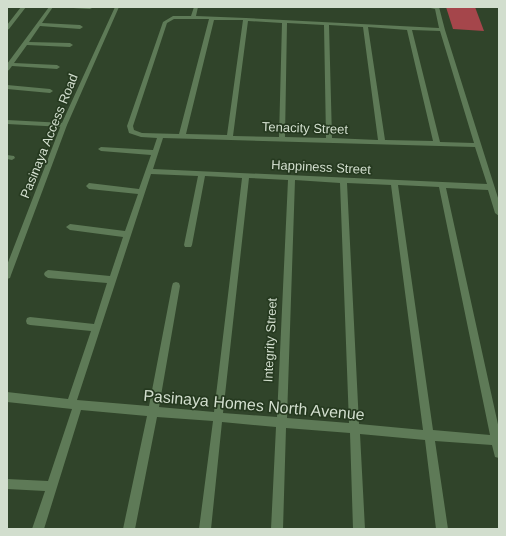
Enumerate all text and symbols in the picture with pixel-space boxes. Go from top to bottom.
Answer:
street label: Pasinaya Access Road [17,72,81,200]
street label: Tenacity Street [262,119,349,137]
street label: Happiness Street [271,157,372,177]
street label: Integrity Street [260,297,280,383]
street label: Pasinaya Homes North Avenue [143,387,365,423]

